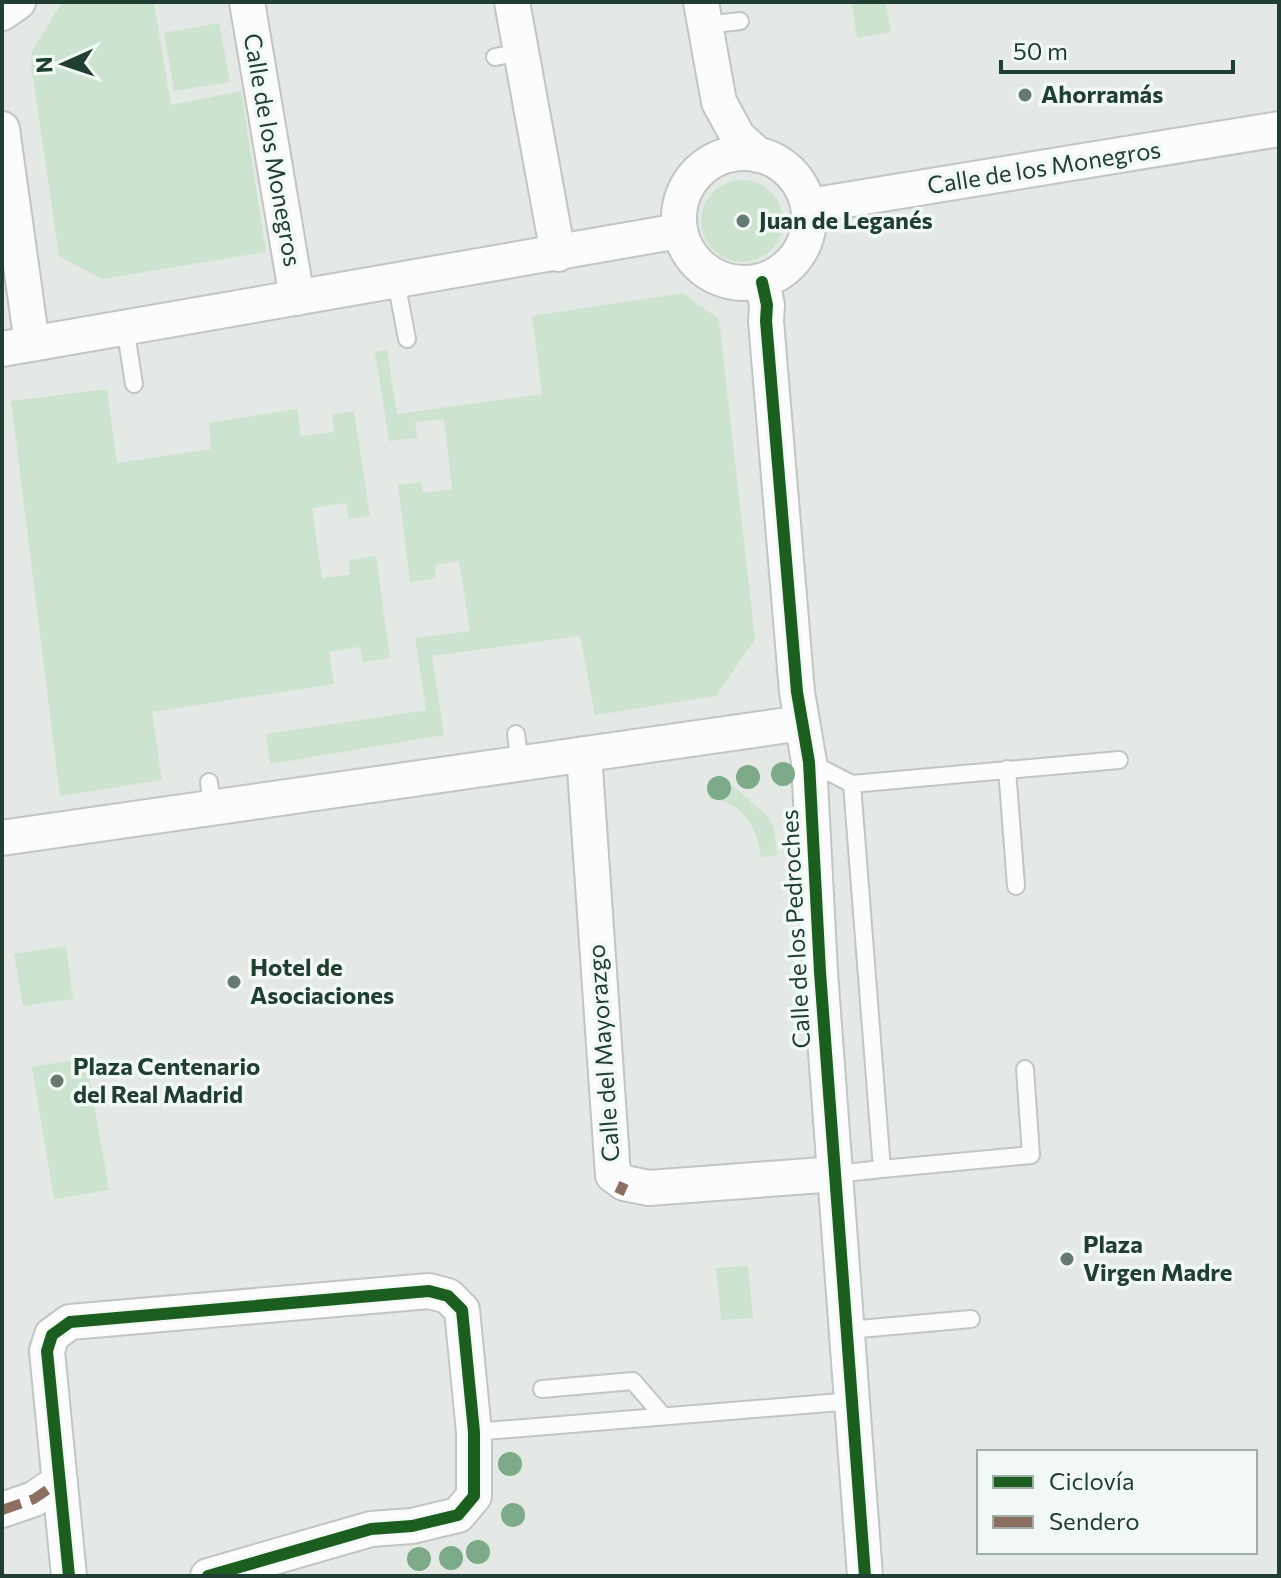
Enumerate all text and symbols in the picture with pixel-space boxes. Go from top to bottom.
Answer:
north arrow [24,24,104,104]
scale bar [1001,24,1233,74]
street label: Calle de los Monegros [239,31,308,269]
text: 50 m [1013,36,1068,65]
text: N [30,56,57,74]
place label: Ahorramás [1041,79,1163,108]
marker: Ahorramás [1016,86,1034,104]
street label: Calle de los Monegros [925,134,1163,199]
place label: Juan de Leganés [759,205,933,234]
marker: Juan de Leganés [734,212,752,230]
street label: Calle de los Pedroches [774,809,815,1049]
street label: Calle del Mayorazgo [580,943,625,1163]
place label: Hotel de Asociaciones [250,952,394,1009]
marker: Hotel de Asociaciones [225,973,243,991]
place label: Plaza Centenario del Real Madrid [73,1051,260,1108]
marker: Plaza Centenario del Real Madrid [48,1072,66,1090]
place label: Plaza Virgen Madre [1083,1229,1232,1286]
marker: Plaza Virgen Madre [1058,1250,1076,1268]
legend [977,1450,1257,1554]
text: Ciclovía [1049,1466,1135,1495]
text: Sendero [1049,1506,1140,1535]

